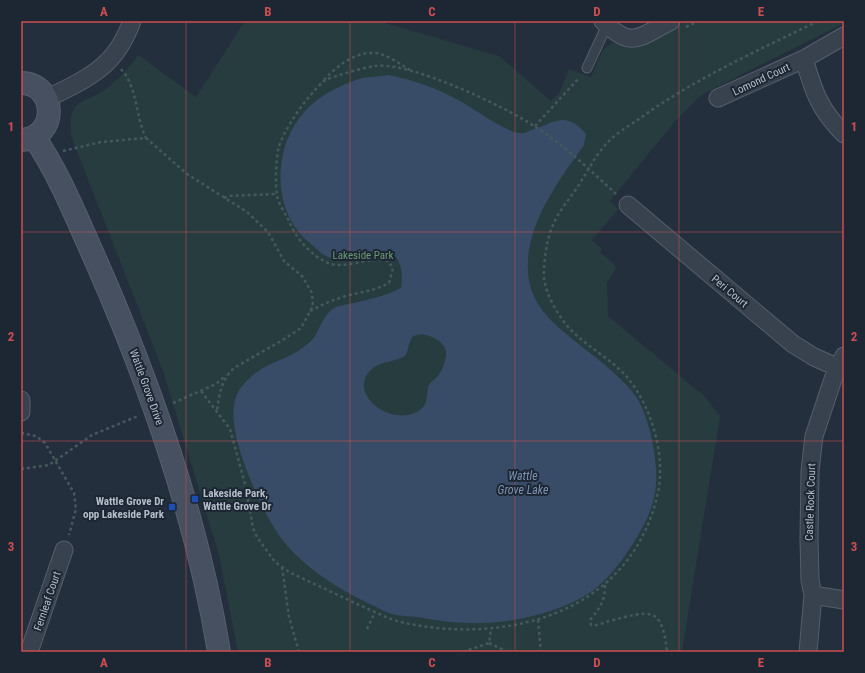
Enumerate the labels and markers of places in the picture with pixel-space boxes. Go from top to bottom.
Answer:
place label: Lakeside Park, Wattle Grove Dr [203,487,272,513]
marker: Lakeside Park, Wattle Grove Dr [190,494,200,504]
place label: Wattle Grove Dr opp Lakeside Park [83,495,165,521]
marker: Wattle Grove Dr opp Lakeside Park [167,502,177,512]

